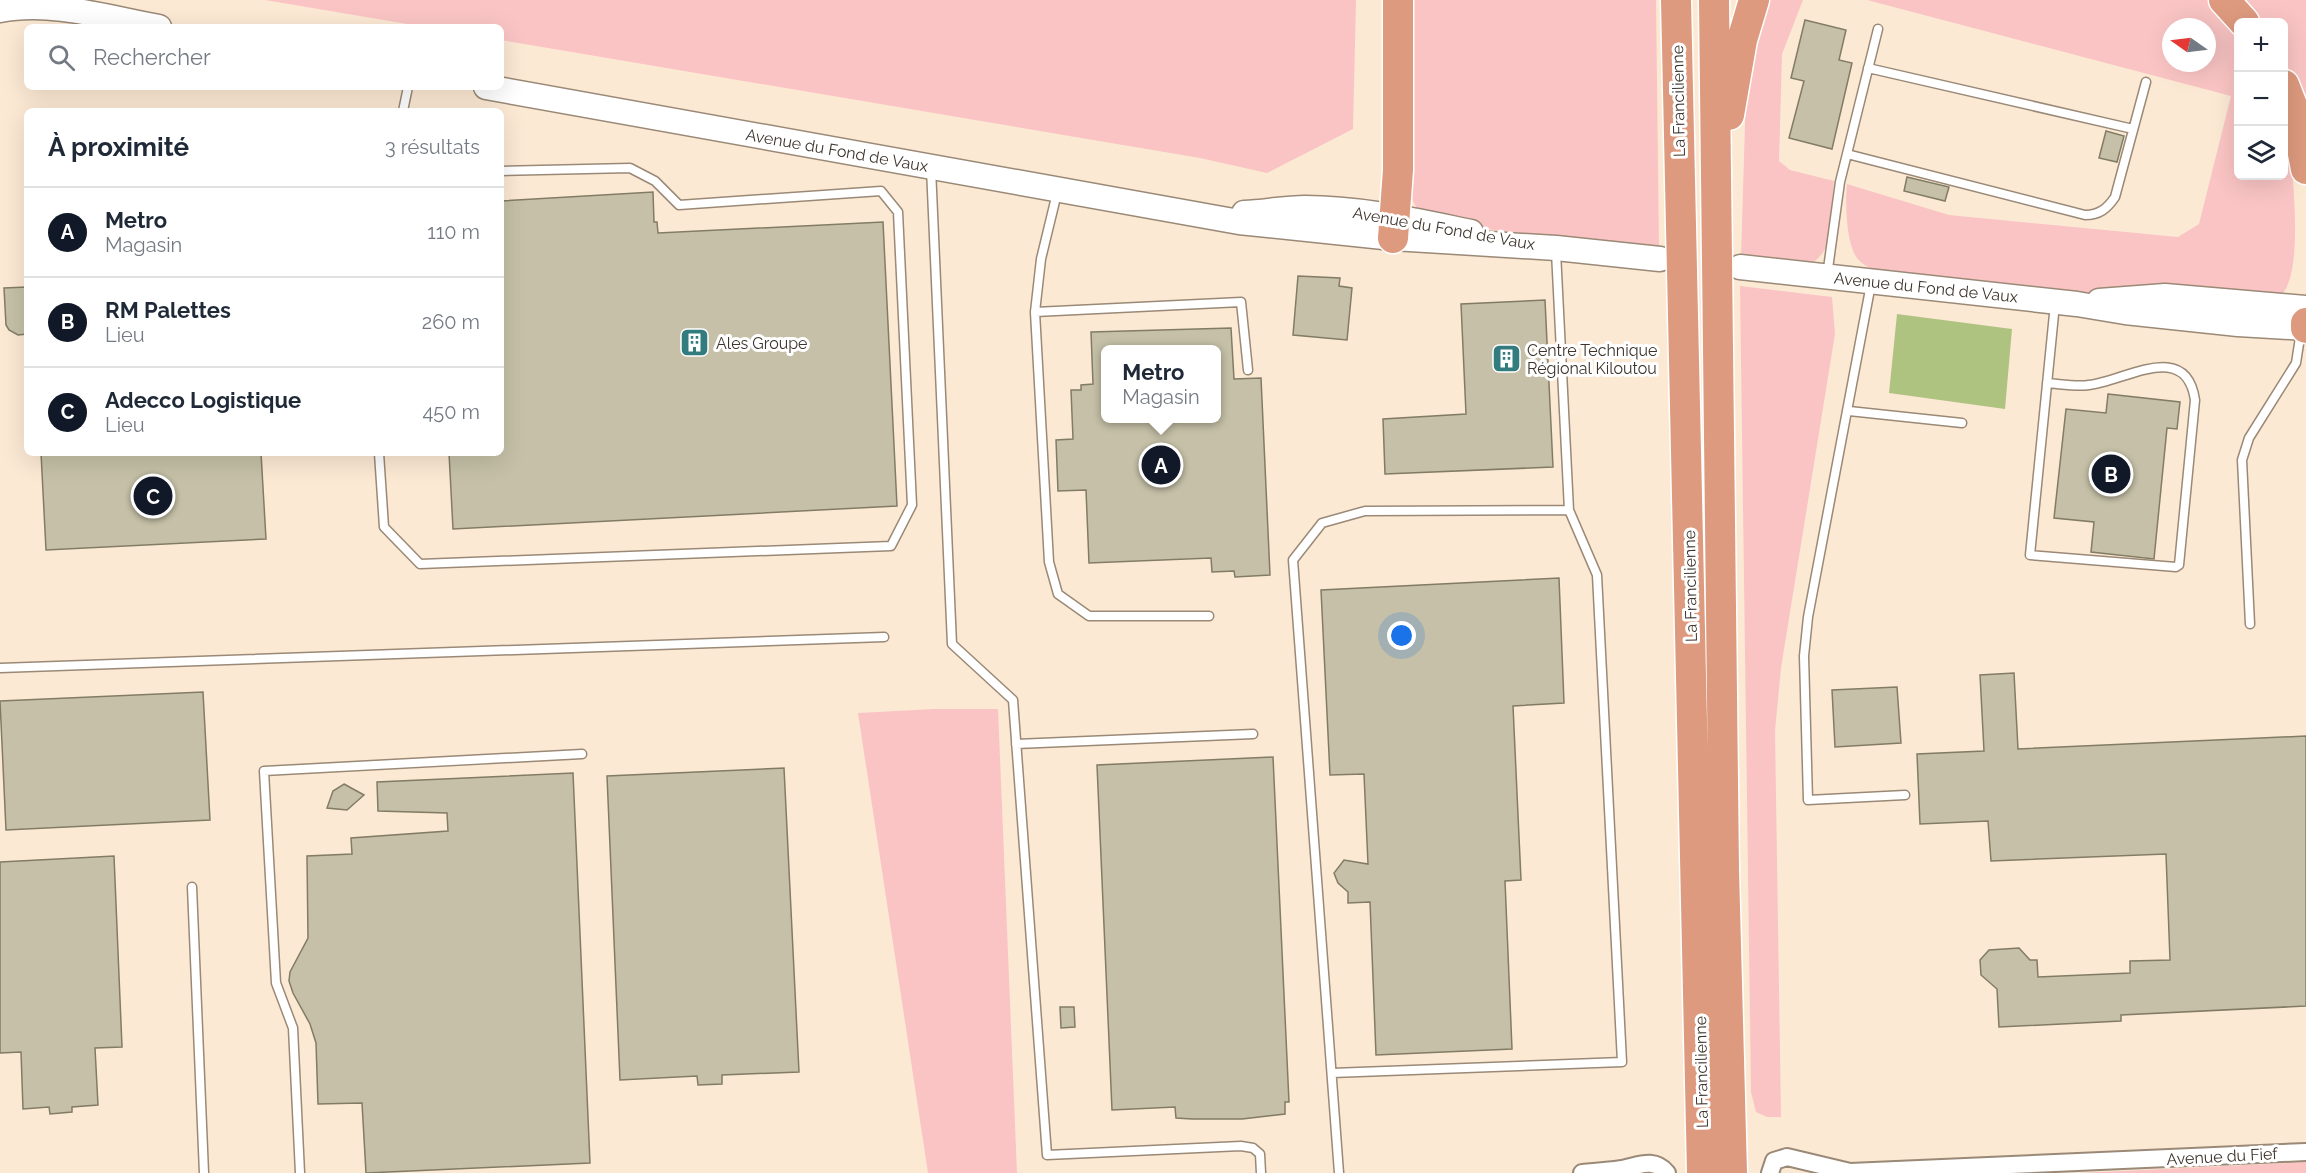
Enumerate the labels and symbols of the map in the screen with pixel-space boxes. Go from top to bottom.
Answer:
north arrow [2162,18,2216,72]
street label: La Francilienne [1668,45,1689,157]
street label: Avenue du Fond de Vaux [744,125,930,176]
street label: Avenue du Fond de Vaux [1351,203,1537,254]
street label: Avenue du Fond de Vaux [1833,268,2019,307]
building icon: Ales Groupe [679,327,711,359]
place label: Ales Groupe [716,334,807,353]
place label: Centre Technique Régional Kiloutou [1527,341,1657,378]
building icon: Centre Technique Régional Kiloutou [1490,343,1522,375]
pin: A [1142,442,1180,488]
pin: B [2092,452,2130,496]
pin: C [134,474,172,518]
street label: La Francilienne [1680,530,1701,642]
your location [1387,621,1416,650]
street label: La Francilienne [1691,1016,1712,1128]
street label: Avenue du Fief [2166,1144,2279,1169]

